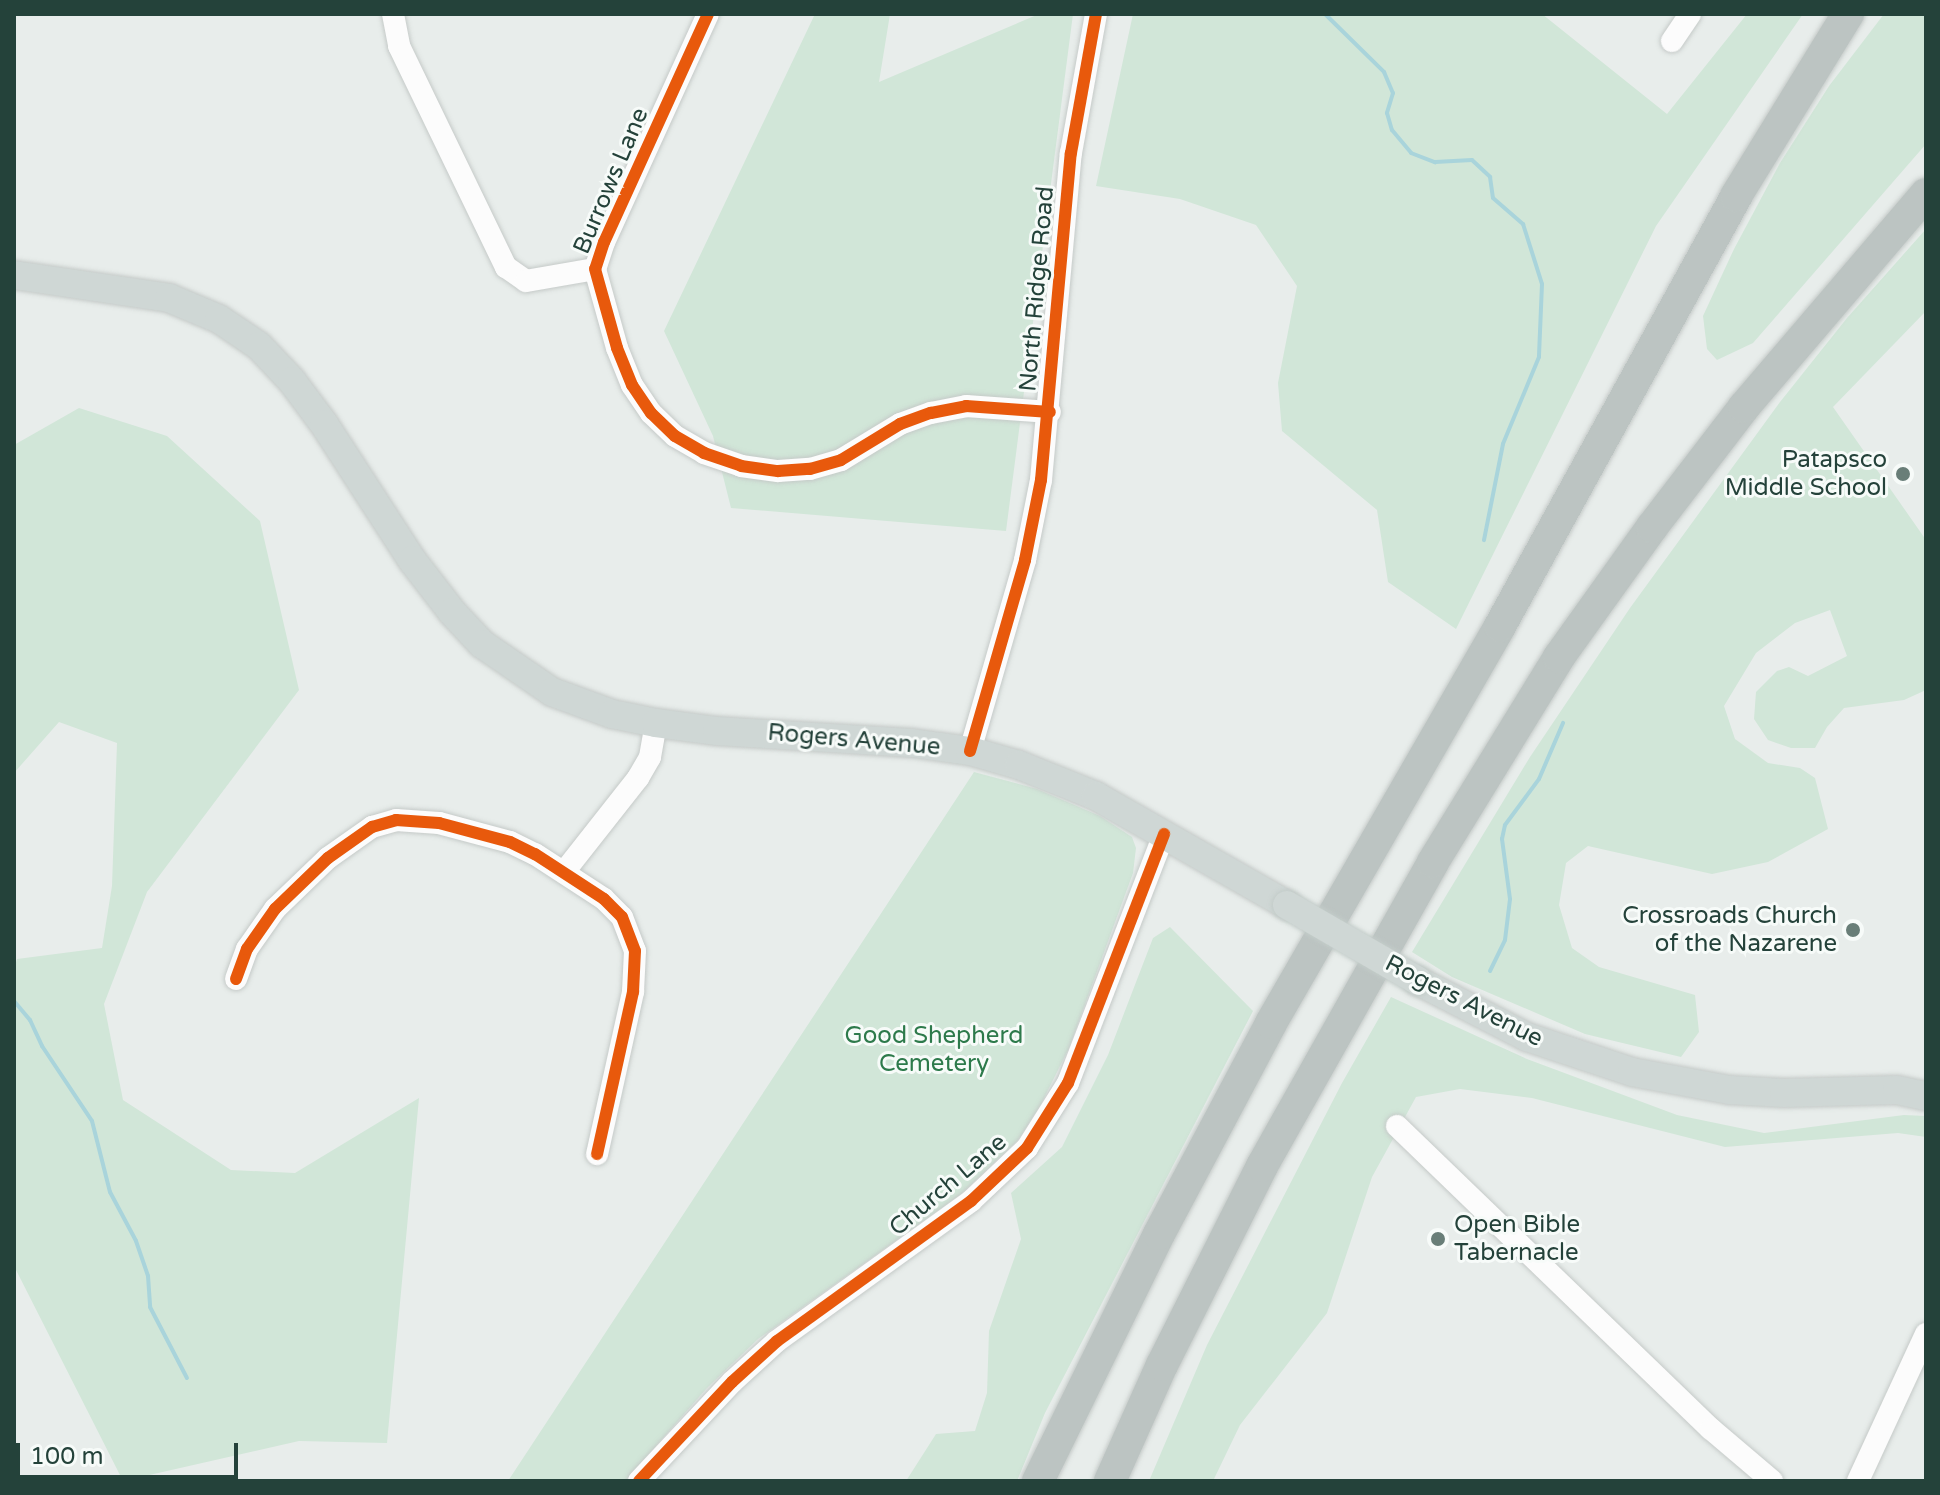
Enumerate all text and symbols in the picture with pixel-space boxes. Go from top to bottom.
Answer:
street label: Burrows Lane [567,104,655,258]
street label: North Ridge Road [1014,185,1060,393]
place label: Patapsco Middle School [1725,446,1887,502]
marker: Patapsco Middle School [1894,465,1912,483]
street label: Rogers Avenue [766,718,942,762]
place label: Crossroads Church of the Nazarene [1622,902,1837,958]
marker: Crossroads Church of the Nazarene [1844,921,1862,939]
street label: Rogers Avenue [1380,949,1548,1053]
park label: Good Shepherd Cemetery [845,1022,1023,1078]
street label: Church Lane [884,1128,1012,1242]
place label: Open Bible Tabernacle [1454,1211,1580,1267]
marker: Open Bible Tabernacle [1429,1230,1447,1248]
scale bar [20,1427,242,1477]
text: 100 m [30,1442,104,1471]

